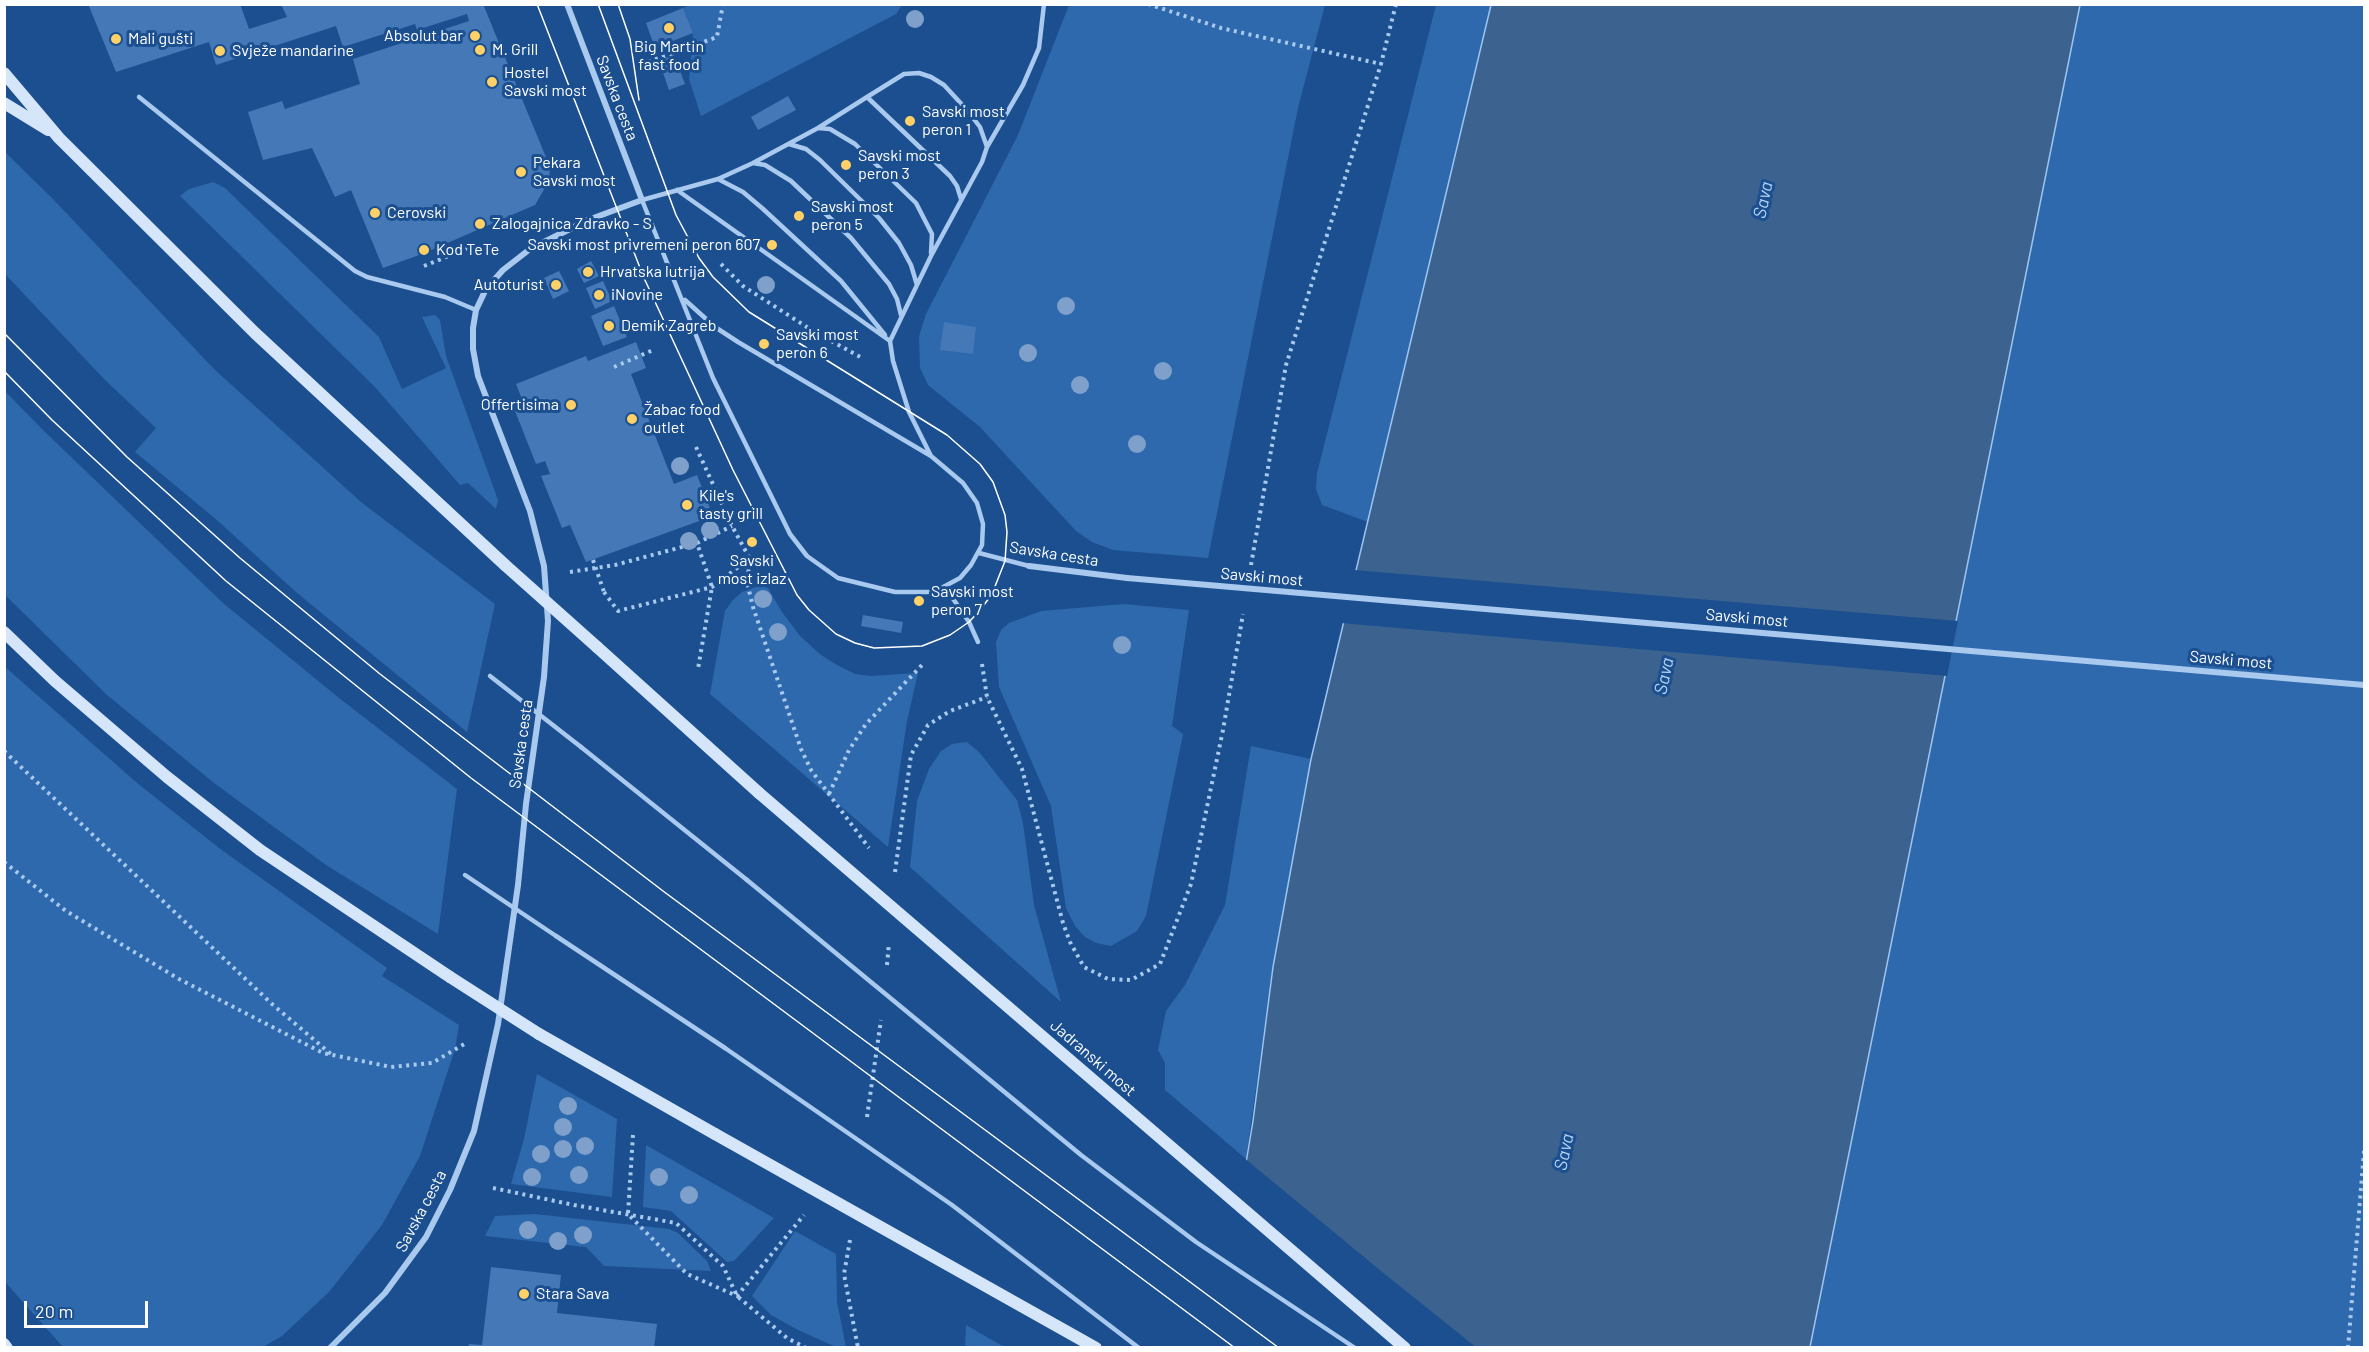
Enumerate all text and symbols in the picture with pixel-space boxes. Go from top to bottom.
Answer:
marker: Big Martin fast food [662,21,676,35]
place label: Absolut bar [384,26,463,46]
place label: Mali gušti [128,29,193,49]
marker: Absolut bar [468,29,482,43]
marker: Mali gušti [109,32,123,46]
place label: Big Martin fast food [634,37,704,75]
place label: M. Grill [492,40,538,60]
place label: Svježe mandarine [232,41,354,61]
marker: M. Grill [473,43,487,57]
marker: Svježe mandarine [213,44,227,58]
street label: Savska cesta [592,53,642,143]
place label: Hostel Savski most [504,63,587,101]
marker: Hostel Savski most [485,75,499,89]
place label: Savski most peron 1 [922,102,1005,140]
marker: Savski most peron 1 [903,114,917,128]
place label: Savski most peron 3 [858,146,941,184]
place label: Pekara Savski most [533,153,616,191]
marker: Savski most peron 3 [839,158,853,172]
marker: Pekara Savski most [514,165,528,179]
water label: Sava [1749,180,1777,220]
place label: Savski most peron 5 [811,197,894,235]
place label: Cerovski [387,203,446,223]
marker: Cerovski [368,206,382,220]
marker: Savski most peron 5 [792,209,806,223]
place label: Zalogajnica Zdravko - S [492,214,652,234]
marker: Zalogajnica Zdravko - S [473,217,487,231]
place label: Savski most privremeni peron 607 [527,235,760,255]
marker: Savski most privremeni peron 607 [765,238,779,252]
place label: Kod TeTe [436,240,499,260]
marker: Kod TeTe [417,243,431,257]
place label: Hrvatska lutrija [600,262,705,282]
marker: Hrvatska lutrija [581,265,595,279]
place label: Autoturist [474,275,544,295]
marker: Autoturist [549,278,563,292]
place label: iNovine [611,285,663,305]
marker: iNovine [592,288,606,302]
place label: Demik Zagreb [621,316,716,336]
marker: Demik Zagreb [602,319,616,333]
place label: Savski most peron 6 [776,325,859,363]
marker: Savski most peron 6 [757,337,771,351]
place label: Offertisima [481,395,559,415]
marker: Offertisima [564,398,578,412]
place label: Žabac food outlet [644,400,721,438]
marker: Žabac food outlet [625,412,639,426]
place label: Kile's tasty grill [699,486,763,524]
marker: Kile's tasty grill [680,498,694,512]
marker: Savski most izlaz [745,535,759,549]
street label: Savska cesta [1008,537,1100,571]
place label: Savski most izlaz [718,551,786,589]
street label: Savski most [1220,564,1304,590]
place label: Savski most peron 7 [931,582,1014,620]
marker: Savski most peron 7 [912,594,926,608]
street label: Savski most [1705,605,1789,631]
street label: Savski most [2189,647,2273,673]
water label: Sava [1650,656,1678,696]
street label: Savska cesta [505,698,537,790]
street label: Jadranski most [1046,1016,1140,1100]
water label: Sava [1550,1132,1578,1172]
street label: Savska cesta [391,1167,451,1255]
place label: Stara Sava [536,1284,610,1304]
marker: Stara Sava [517,1287,531,1301]
scale bar [27,1289,152,1327]
text: 20 m [35,1300,73,1322]

